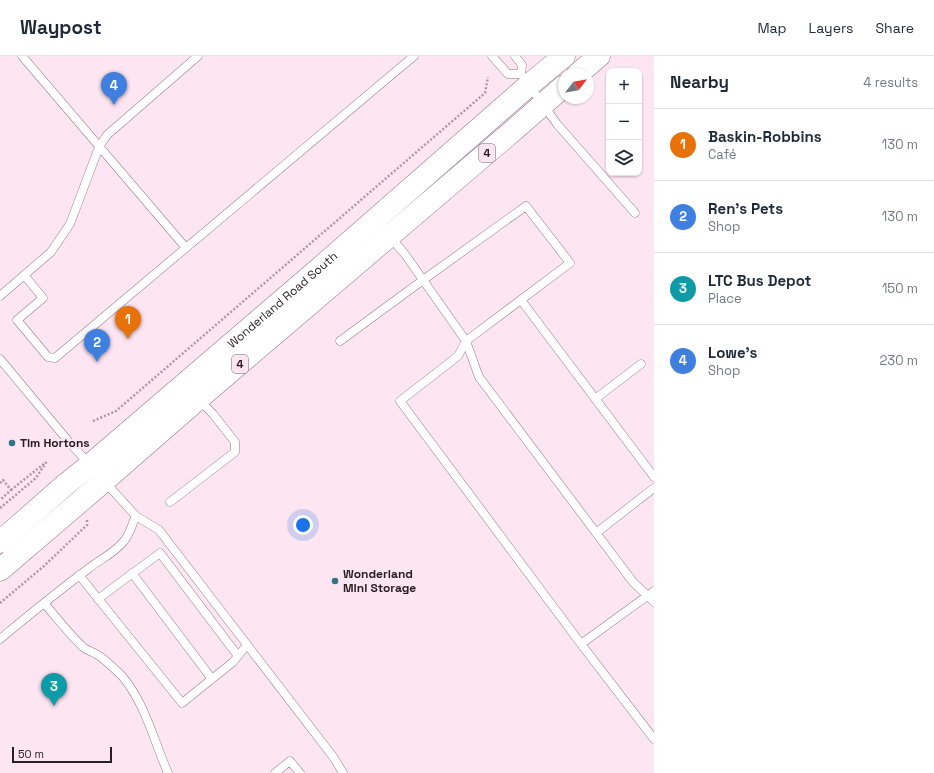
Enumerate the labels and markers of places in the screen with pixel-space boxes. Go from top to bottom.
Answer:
pin: 4 [101,72,127,105]
pin: 1 [115,306,141,339]
pin: 2 [84,329,110,362]
place label: Tim Hortons [20,435,90,451]
marker: Tim Hortons [7,438,17,448]
place label: Wonderland Mini Storage [343,566,416,596]
marker: Wonderland Mini Storage [330,576,340,586]
pin: 3 [41,673,67,706]

